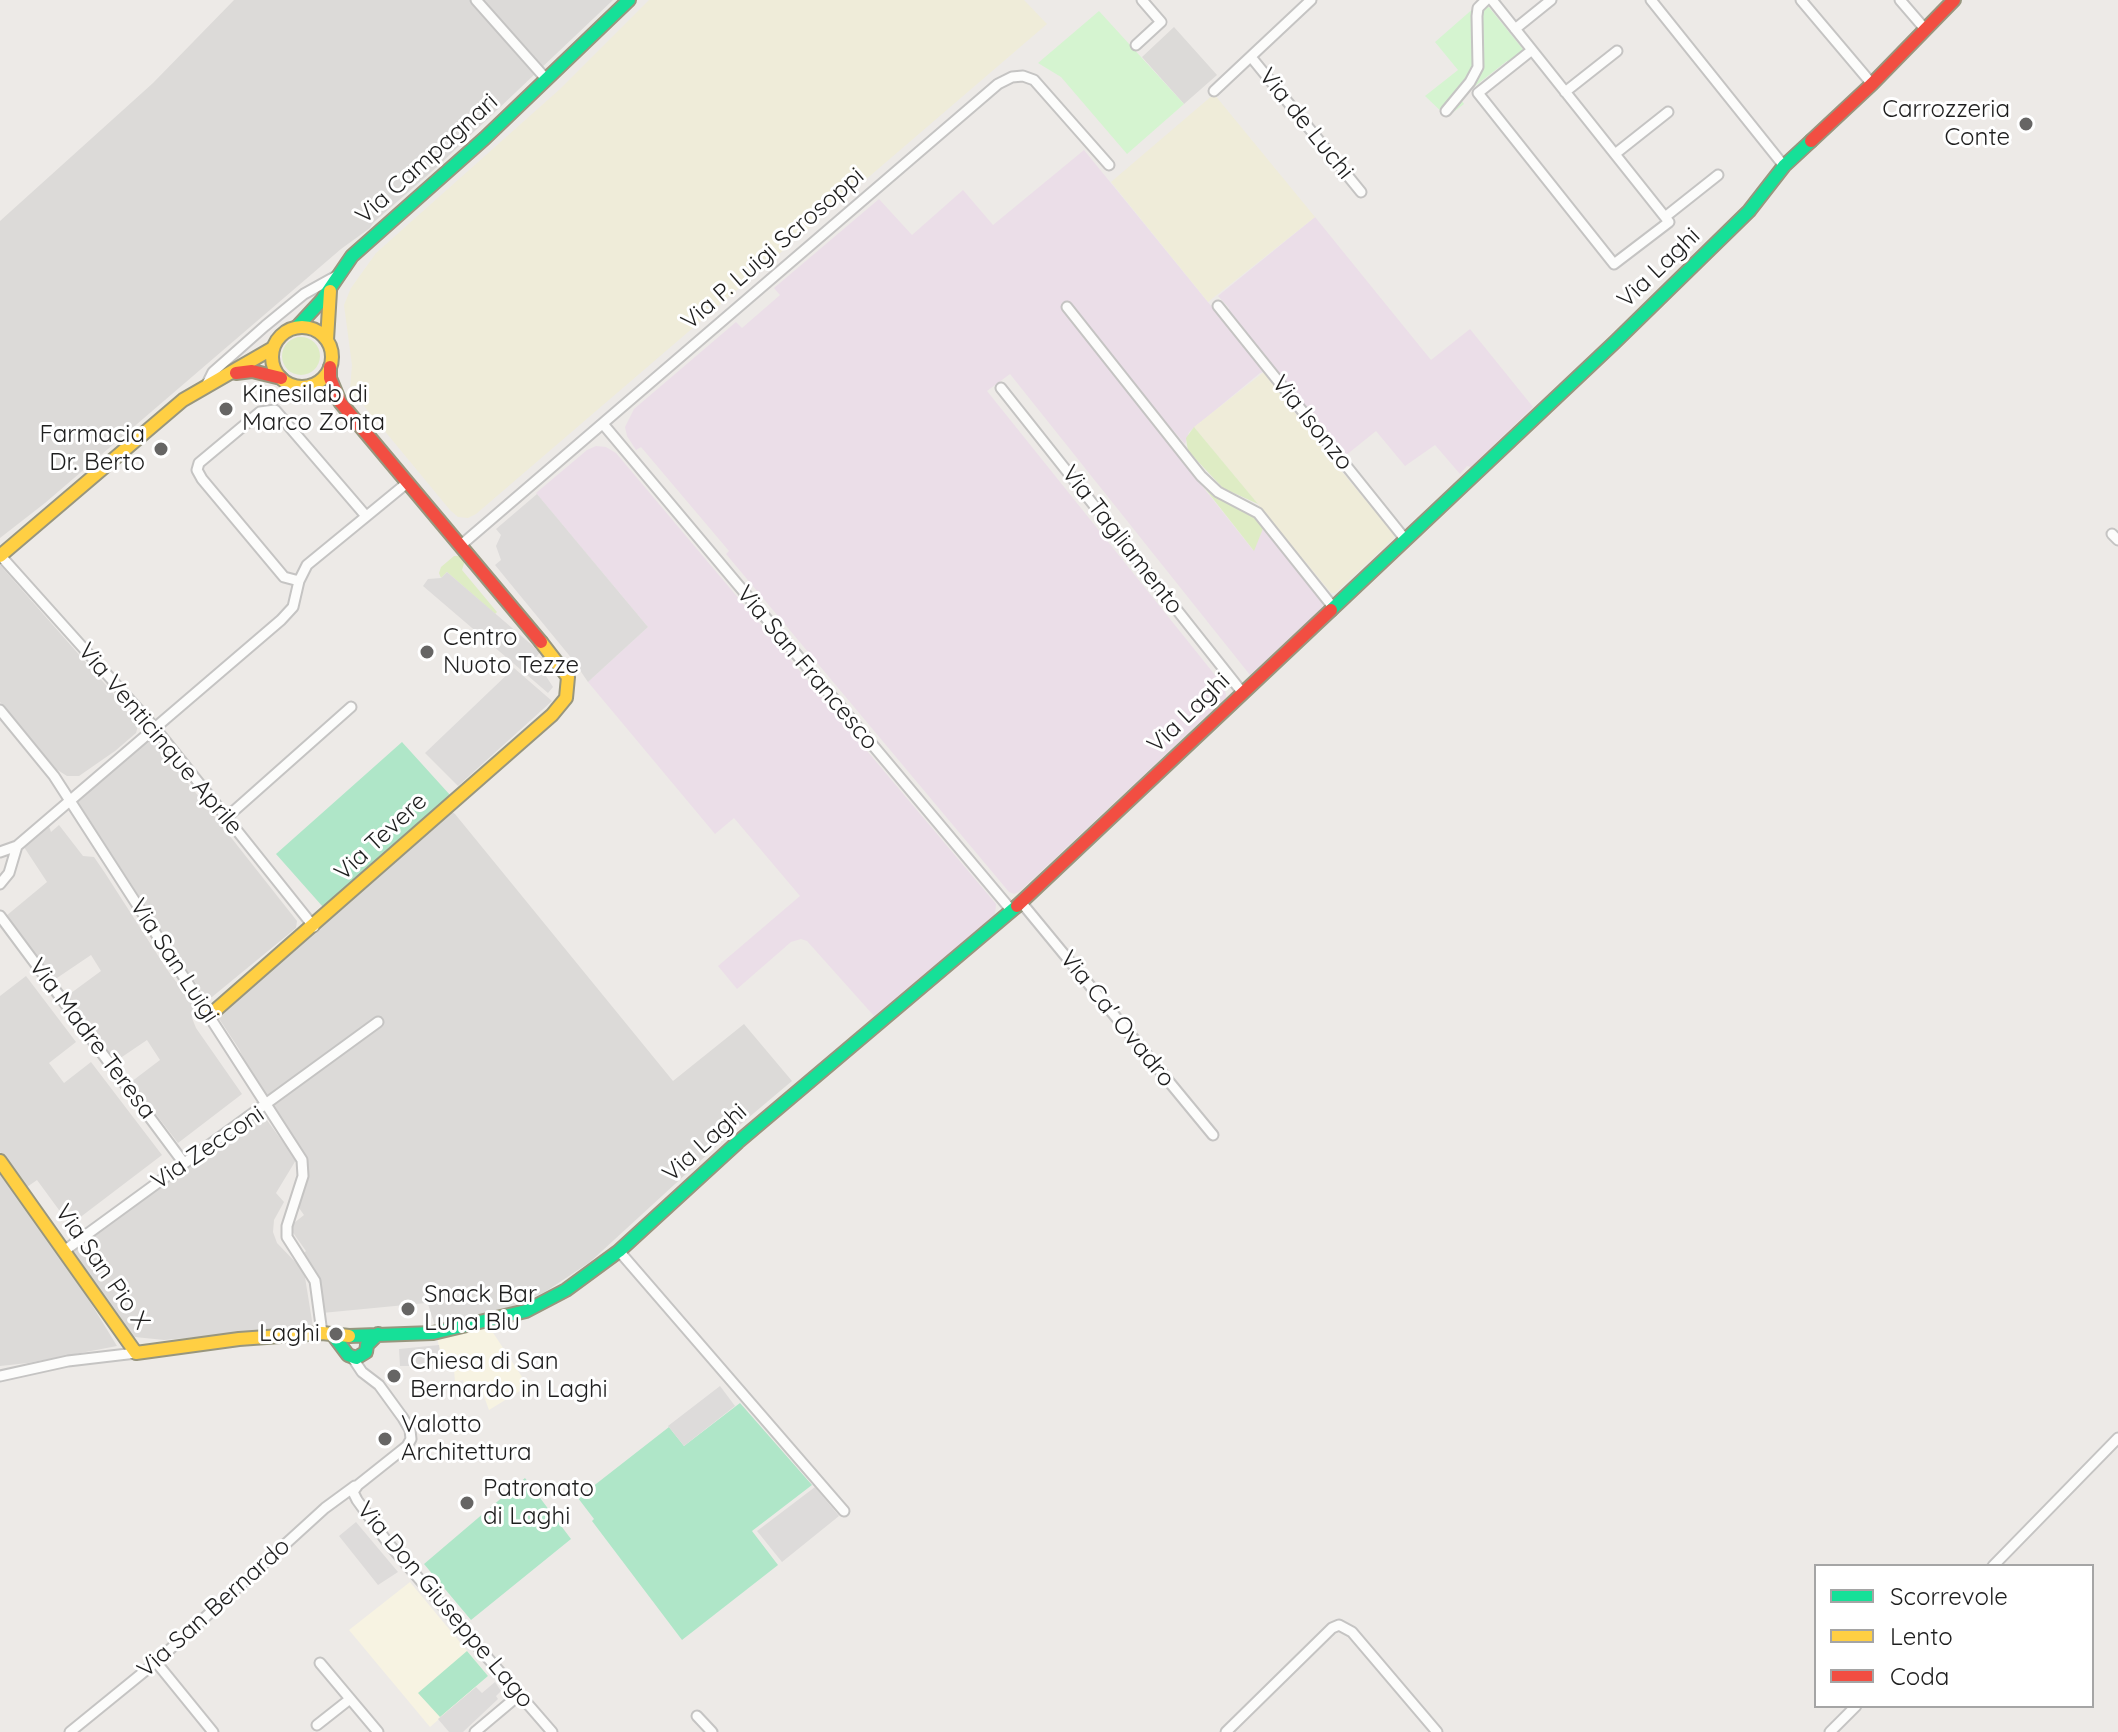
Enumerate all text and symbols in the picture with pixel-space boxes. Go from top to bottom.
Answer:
street label: Via de Luchi [1252,63,1360,185]
street label: Via Campagnari [350,88,504,230]
place label: Carrozzeria Conte [1882,96,2010,152]
marker: Carrozzeria Conte [2017,115,2035,133]
street label: Via P. Luigi Scrosoppi [676,162,870,336]
street label: Via Laghi [1612,222,1706,314]
street label: Via Isonzo [1265,370,1359,476]
place label: Kinesilab di Marco Zonta [242,381,385,437]
marker: Kinesilab di Marco Zonta [217,400,235,418]
place label: Farmacia Dr. Berto [40,421,145,477]
marker: Farmacia Dr. Berto [152,440,170,458]
street label: Via Tagliamento [1055,460,1189,620]
street label: Via San Francesco [730,580,884,756]
place label: Centro Nuoto Tezze [443,624,579,680]
street label: Via Venticinque Aprile [71,637,249,841]
marker: Centro Nuoto Tezze [418,643,436,661]
street label: Via Laghi [1142,667,1236,759]
street label: Via Tevere [329,787,433,887]
street label: Via San Luigi [123,893,225,1029]
street label: Via Ca' Ovadro [1053,945,1181,1093]
street label: Via Madre Teresa [22,953,162,1125]
street label: Via Laghi [657,1098,753,1188]
street label: Via Zecconi [146,1100,270,1196]
street label: Via San Pio X [48,1199,156,1335]
place label: Snack Bar Luna Blu [424,1281,537,1337]
marker: Snack Bar Luna Blu [399,1300,417,1318]
place label: Laghi [259,1320,320,1348]
marker: Laghi [327,1325,345,1343]
place label: Chiesa di San Bernardo in Laghi [410,1348,608,1404]
marker: Chiesa di San Bernardo in Laghi [385,1367,403,1385]
place label: Valotto Architettura [401,1411,531,1467]
marker: Valotto Architettura [376,1430,394,1448]
place label: Patronato di Laghi [483,1475,594,1531]
marker: Patronato di Laghi [458,1494,476,1512]
street label: Via Don Giuseppe Lago [350,1496,540,1714]
street label: Via San Bernardo [132,1532,296,1684]
legend [1814,1564,2094,1708]
text: Scorrevole [1890,1581,2008,1611]
text: Lento [1890,1621,1953,1651]
text: Coda [1890,1661,1949,1691]

